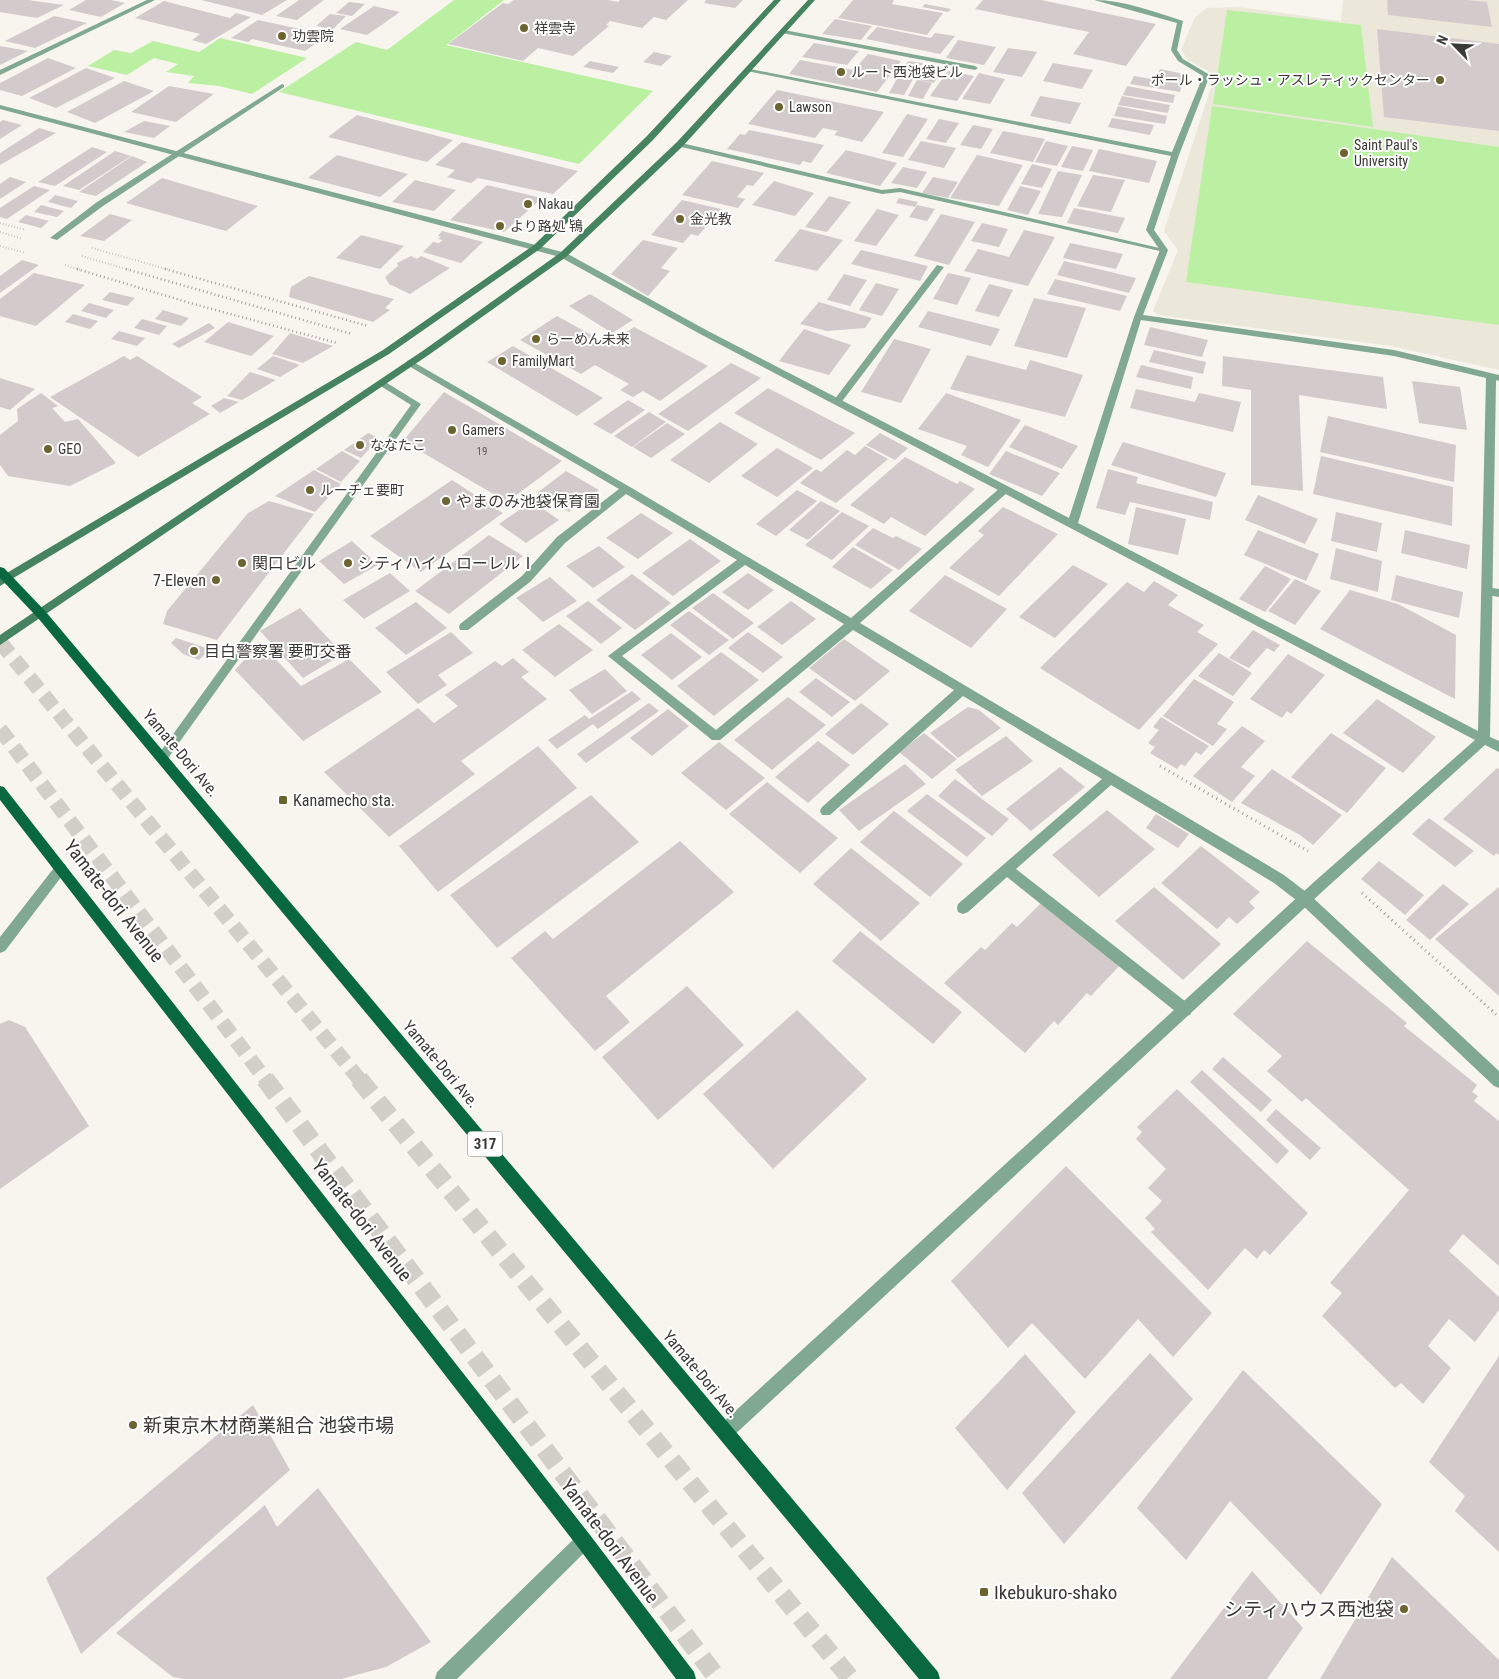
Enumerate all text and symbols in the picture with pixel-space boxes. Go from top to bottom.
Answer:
place label: 祥雲寺 [534,20,576,36]
north arrow [1429,20,1479,70]
marker: 祥雲寺 [518,22,530,34]
place label: 功雲院 [292,28,334,44]
marker: 功雲院 [276,30,288,42]
text: N [1433,33,1451,47]
place label: ルート西池袋ビル [851,64,963,80]
marker: ルート西池袋ビル [835,66,847,78]
place label: ポール・ラッシュ・アスレティックセンター [1151,72,1430,88]
marker: ポール・ラッシュ・アスレティックセンター [1434,74,1446,86]
place label: Lawson [789,99,832,115]
marker: Lawson [773,101,785,113]
place label: Saint Paul's University [1354,137,1418,169]
marker: Saint Paul's University [1338,147,1350,159]
place label: Nakau [538,196,573,212]
marker: Nakau [522,198,534,210]
place label: 金光教 [690,211,732,227]
marker: 金光教 [674,213,686,225]
place label: より路処 鴇 [510,218,583,234]
marker: より路処 鴇 [494,220,506,232]
place label: らーめん未来 [546,331,630,347]
marker: らーめん未来 [530,333,542,345]
place label: FamilyMart [512,353,574,369]
marker: FamilyMart [496,355,508,367]
place label: Gamers [462,422,505,438]
marker: Gamers [446,424,458,436]
place label: ななたこ [370,437,426,453]
marker: ななたこ [354,439,366,451]
place label: GEO [58,441,82,457]
marker: GEO [42,443,54,455]
house number: 19 [477,445,487,458]
place label: ルーチェ要町 [320,482,404,498]
marker: ルーチェ要町 [304,484,316,496]
place label: やまのみ池袋保育園 [456,492,600,511]
marker: やまのみ池袋保育園 [440,495,452,507]
place label: 関口ビル [252,554,316,573]
place label: シティハイム ローレルⅠ [358,554,536,573]
marker: 関口ビル [236,557,248,569]
marker: シティハイム ローレルⅠ [342,557,354,569]
place label: 7-Eleven [153,571,206,590]
marker: 7-Eleven [210,574,222,586]
place label: 目白警察署 要町交番 [204,642,352,661]
marker: 目白警察署 要町交番 [188,645,200,657]
street label: Yamate-Dori Ave. [139,705,223,801]
place label: Kanamecho sta. [293,791,395,810]
marker: Kanamecho sta. [277,794,289,806]
street label: Yamate-dori Avenue [59,835,169,967]
street label: Yamate-Dori Ave. [399,1016,483,1112]
road number: 317 [468,1132,502,1156]
street label: Yamate-dori Avenue [307,1154,417,1286]
street label: Yamate-Dori Ave. [659,1326,743,1422]
place label: 新東京木材商業組合 池袋市場 [143,1414,394,1437]
marker: 新東京木材商業組合 池袋市場 [127,1419,139,1431]
street label: Yamate-dori Avenue [556,1474,664,1608]
place label: Ikebukuro-shako [994,1581,1117,1604]
marker: Ikebukuro-shako [978,1586,990,1598]
place label: シティハウス西池袋 [1224,1598,1394,1621]
marker: シティハウス西池袋 [1398,1603,1410,1615]

